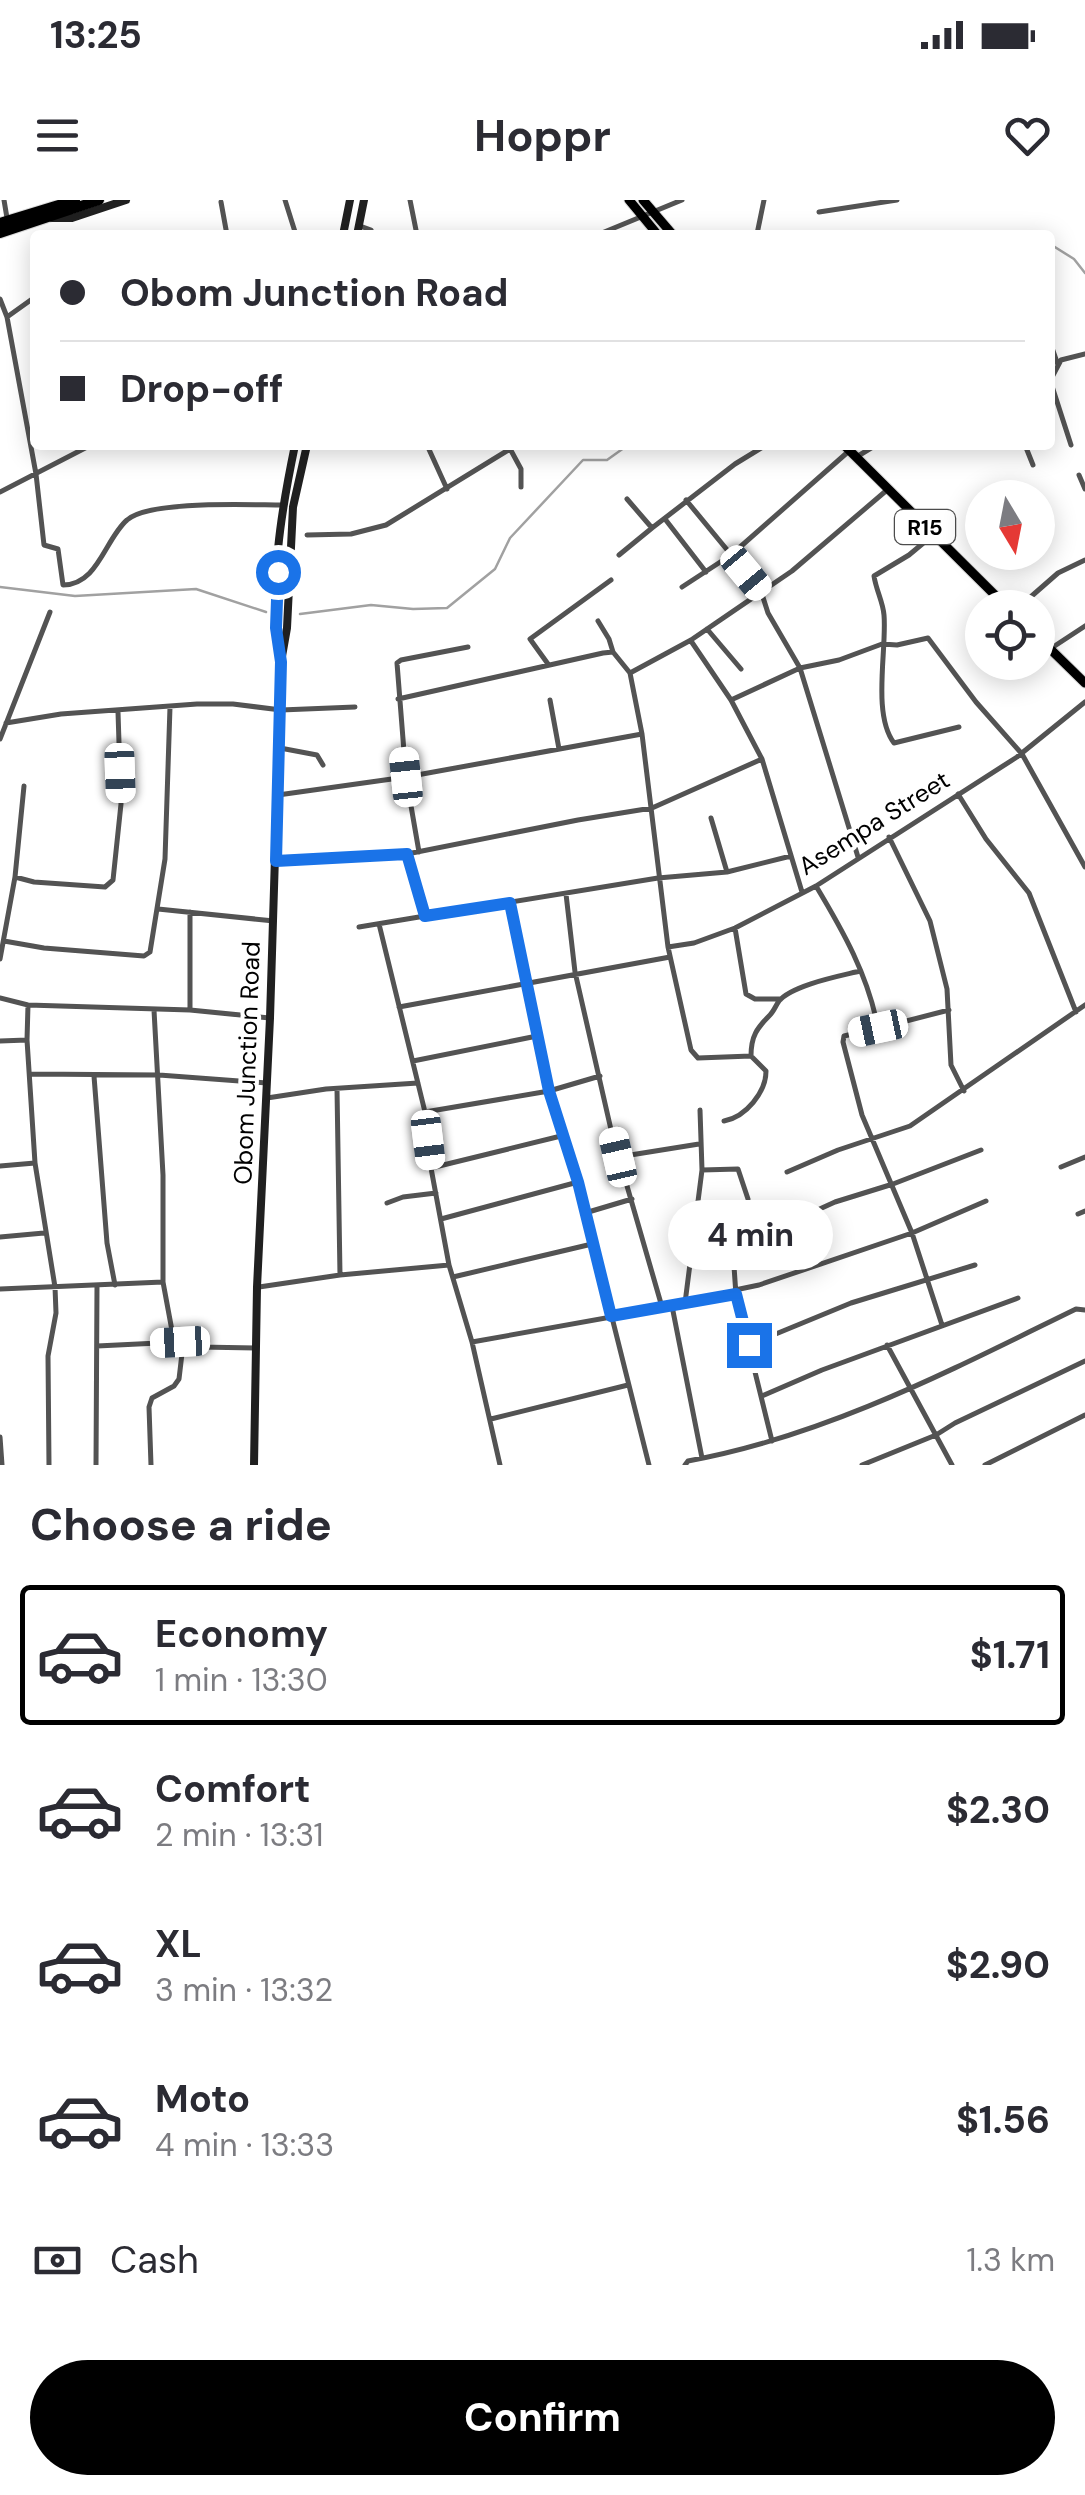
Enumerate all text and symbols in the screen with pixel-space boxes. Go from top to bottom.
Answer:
text: 13:25 [50,10,142,60]
text: Hoppr [474,106,611,165]
icon: menu [30,108,85,163]
icon: heart [1000,108,1055,163]
text: Obom Junction Road [120,268,508,318]
text: Drop-off [120,364,283,414]
north arrow [965,480,1055,570]
map controls [965,480,1055,680]
road number: R15 [895,510,955,544]
car [715,540,777,606]
route start [256,550,301,595]
button: locate [965,590,1055,680]
car [104,742,136,804]
car [388,746,424,808]
street label: Asempa Street [792,763,956,883]
street label: Obom Junction Road [226,941,268,1185]
car [846,1007,910,1049]
car [409,1108,447,1172]
car [597,1124,639,1190]
callout: 4 min [666,1200,832,1270]
text: 4 min [707,1214,794,1256]
route end [727,1323,772,1368]
car [149,1325,211,1359]
text: Choose a ride [30,1495,332,1554]
text: Economy [155,1609,328,1659]
icon: car [35,1610,125,1700]
text: $1.71 [970,1630,1050,1680]
text: 1 min · 13:30 [155,1659,328,1701]
text: Comfort [155,1764,311,1814]
icon: car [35,1765,125,1855]
text: $2.30 [946,1785,1050,1835]
text: 2 min · 13:31 [155,1814,324,1856]
text: XL [155,1919,202,1969]
icon: car [35,1920,125,2010]
text: $2.90 [946,1940,1050,1990]
text: 3 min · 13:32 [155,1969,333,2011]
text: Moto [155,2074,250,2124]
icon: car [35,2075,125,2165]
text: $1.56 [956,2095,1050,2145]
text: 4 min · 13:33 [155,2124,334,2166]
icon: cash [30,2233,85,2288]
text: Cash [110,2235,199,2285]
text: 1.3 km [967,2239,1055,2281]
button: Confirm [30,2360,1055,2475]

